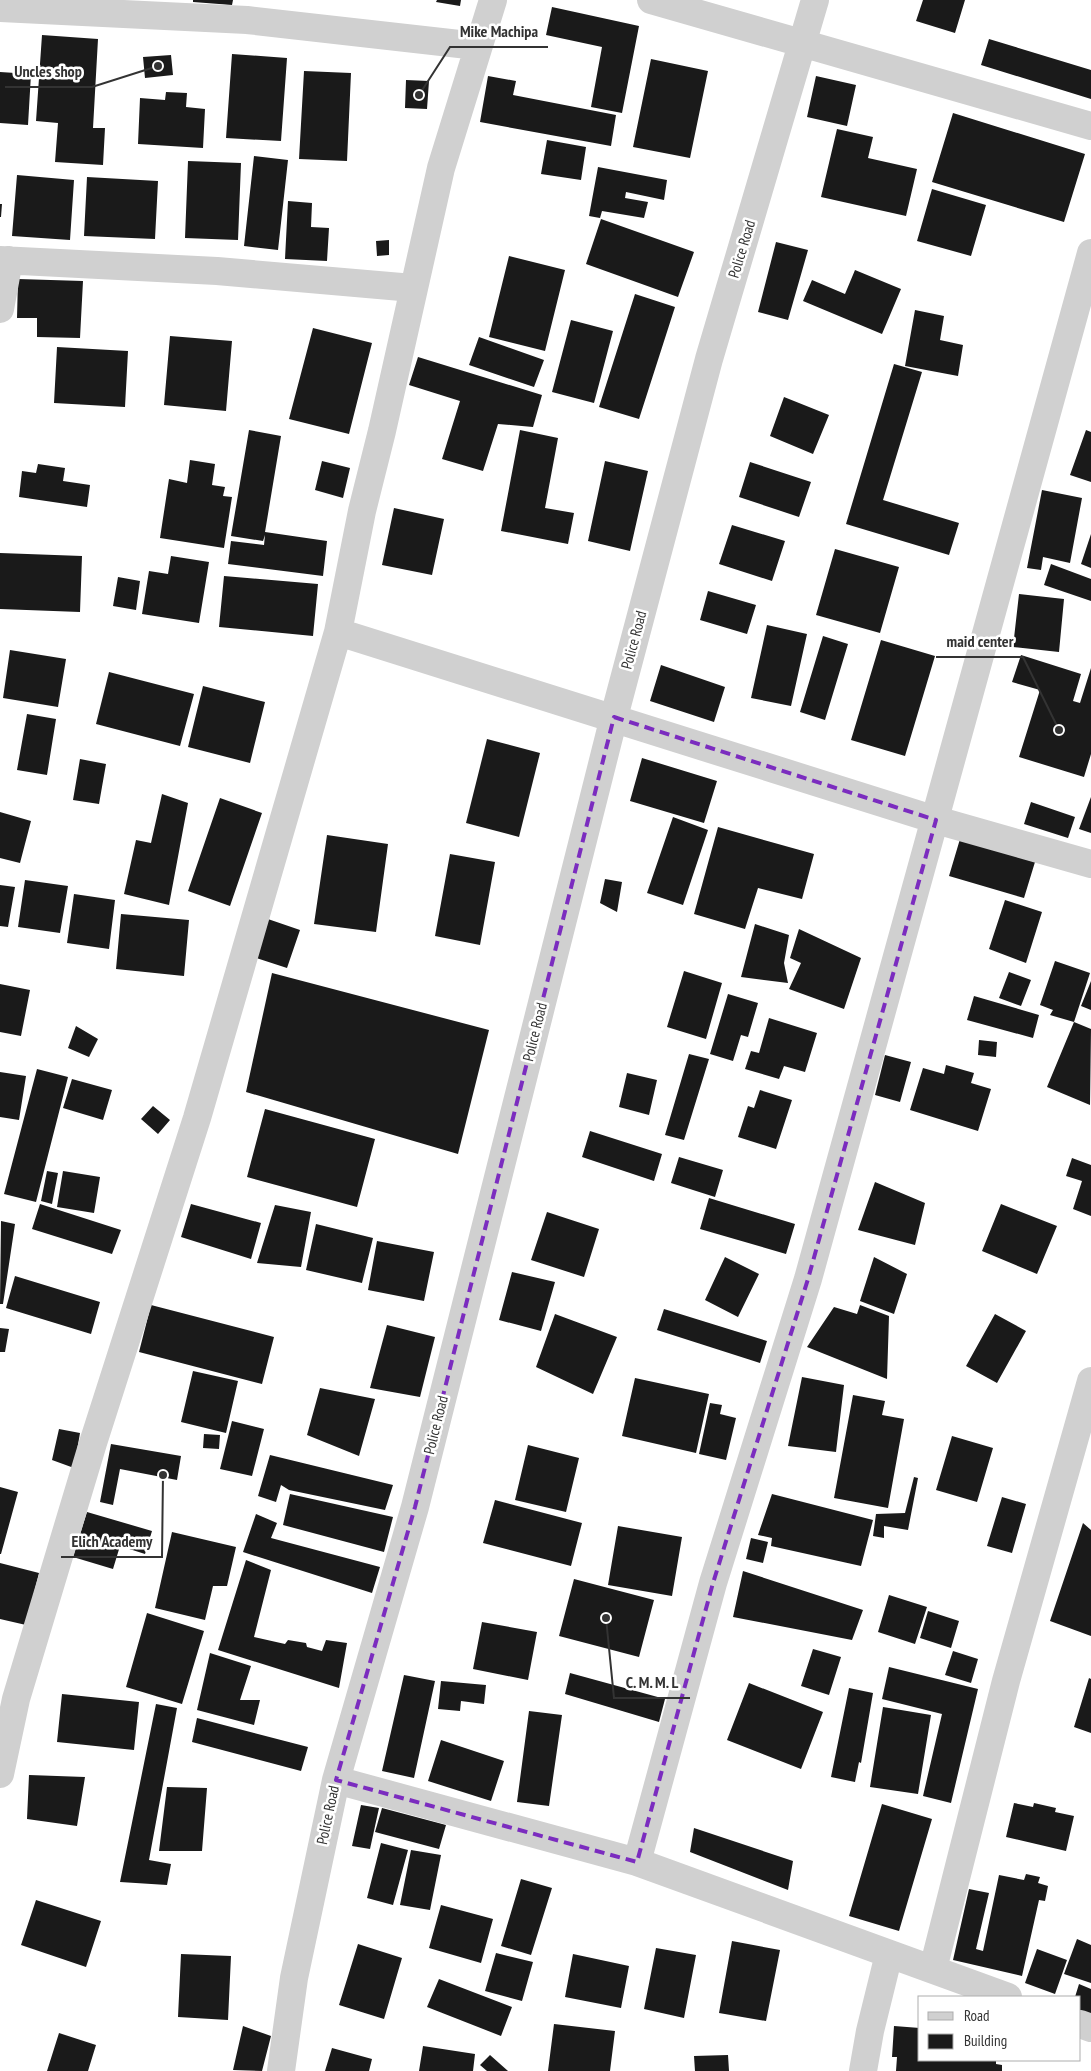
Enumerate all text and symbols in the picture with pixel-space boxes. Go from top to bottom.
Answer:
callout: Mike Machipa [450,16,548,47]
text: Mike Machipa [460,21,538,41]
callout: Uncles shop [5,56,92,87]
text: Uncles shop [14,61,82,81]
street label: Police Road [724,218,759,280]
street label: Police Road [617,609,650,671]
callout: maid center [936,626,1023,657]
text: maid center [947,631,1014,651]
street label: Police Road [518,1001,551,1063]
street label: Police Road [419,1394,452,1456]
callout: Elich Academy [61,1526,162,1557]
text: Elich Academy [72,1531,153,1551]
callout: C. M. M. L [614,1667,690,1698]
text: C. M. M. L [626,1672,678,1692]
street label: Police Road [312,1784,343,1846]
legend [918,1996,1081,2061]
text: Road [964,2006,990,2025]
text: Building [964,2031,1007,2050]

